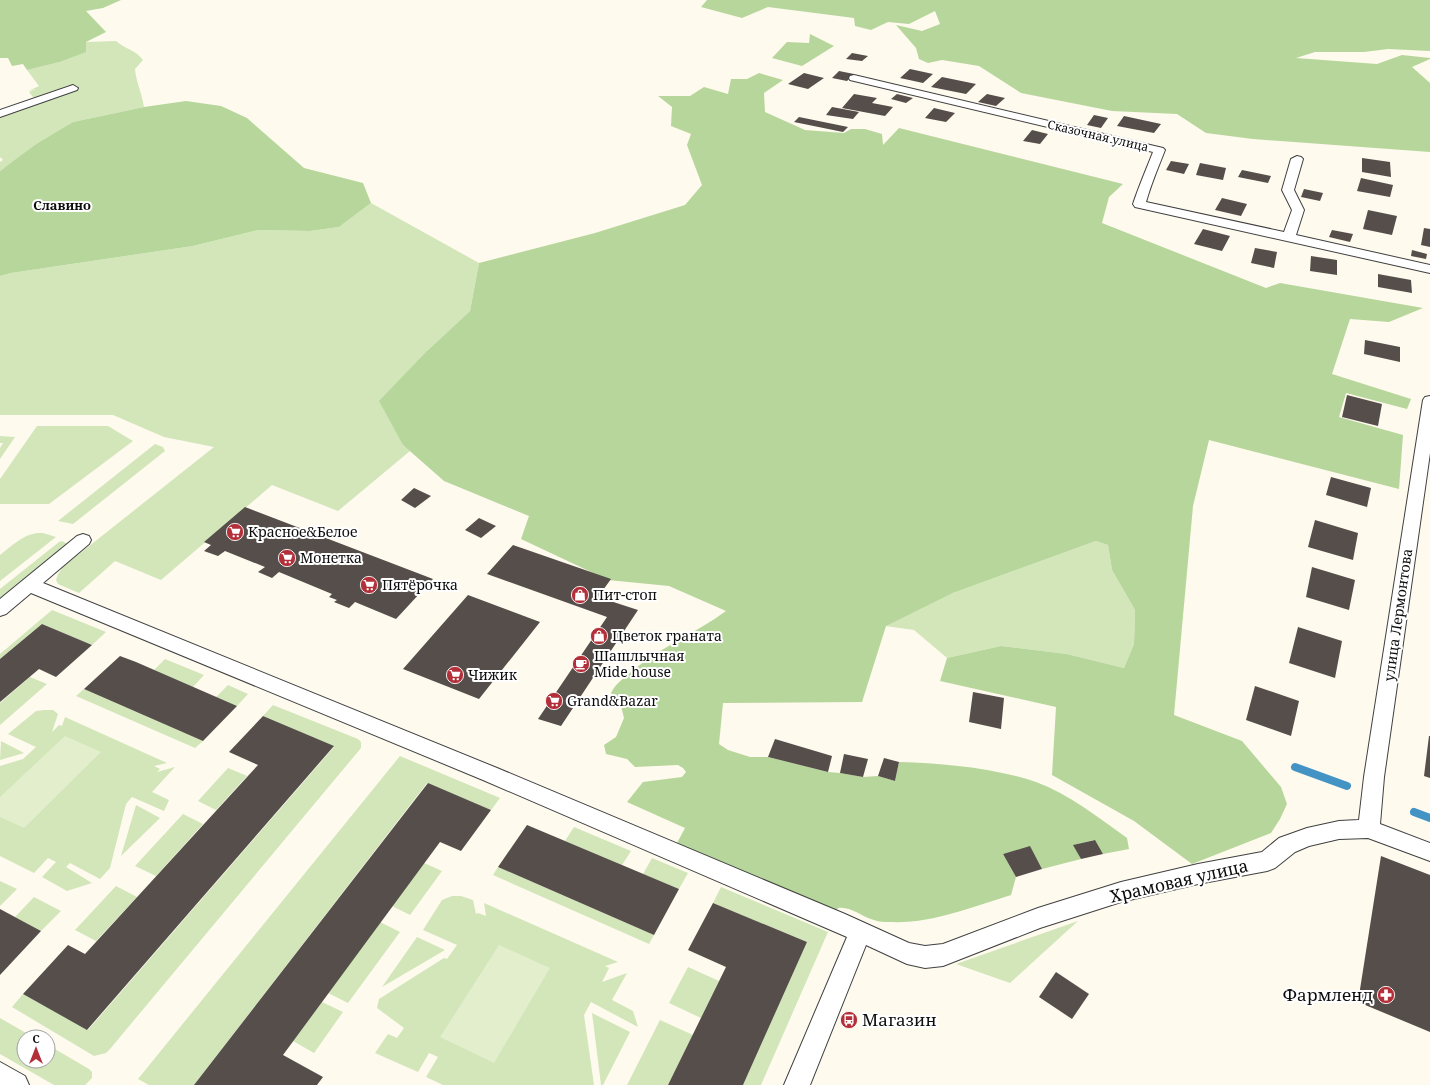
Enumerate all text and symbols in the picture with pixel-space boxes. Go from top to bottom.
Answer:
street label: Сказочная улица [1046,116,1151,155]
district label: Славино [33,196,91,214]
supermarket icon: Красное&Белое [225,522,245,542]
place label: Красное&Белое [248,522,357,541]
street label: улица Лермонтова [1379,547,1416,682]
supermarket icon: Монетка [277,548,297,568]
place label: Монетка [300,548,362,567]
supermarket icon: Пятёрочка [359,575,379,595]
place label: Пятёрочка [382,575,458,594]
shop icon: Пит-стоп [570,585,590,605]
place label: Пит-стоп [593,585,657,604]
shop icon: Цветок граната [589,626,609,646]
place label: Цветок граната [612,626,722,645]
place label: Шашлычная Mide house [594,646,684,681]
cafe icon: Шашлычная Mide house [571,654,591,674]
supermarket icon: Чижик [445,665,465,685]
place label: Чижик [468,665,518,684]
supermarket icon: Grand&Bazar [544,691,564,711]
place label: Grand&Bazar [567,691,658,710]
street label: Храмовая улица [1107,853,1250,908]
place label: Фармленд [1282,983,1373,1006]
pharmacy icon: Фармленд [1376,985,1396,1005]
place label: Магазин [862,1008,937,1031]
bus stop icon: Магазин [839,1010,859,1030]
north arrow [16,1029,56,1069]
text: С [32,1031,40,1046]

